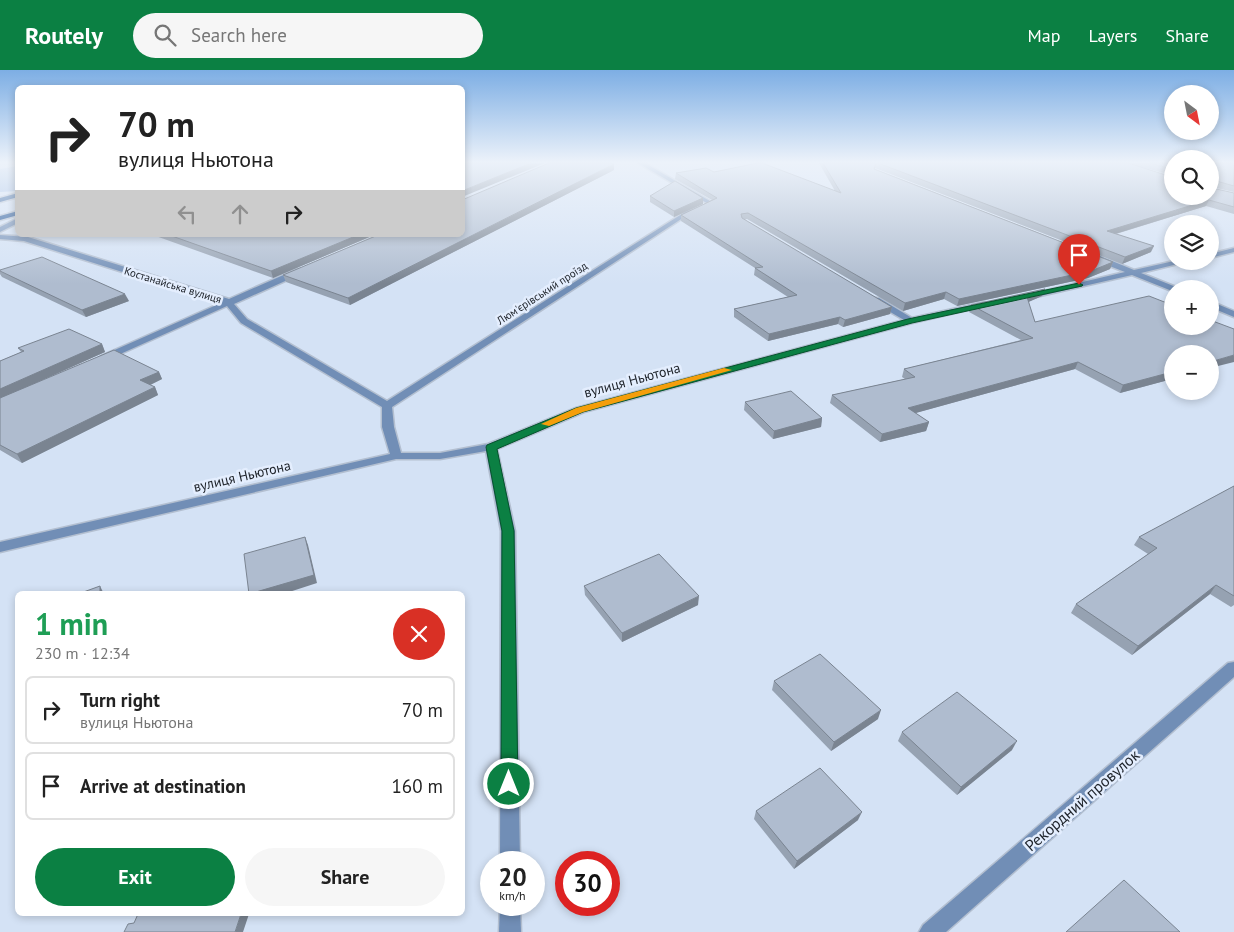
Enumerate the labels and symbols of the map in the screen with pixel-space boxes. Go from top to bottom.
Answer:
north arrow [1164,85,1219,140]
pin [1058,234,1100,285]
street label: Люм'єрівський проїзд [493,258,590,328]
street label: Костанайська вулиця [123,264,223,306]
street label: вулиця Ньютона [582,358,682,402]
street label: вулиця Ньютона [192,456,292,496]
street label: Рекордний провулок [1021,745,1144,855]
position arrow [482,757,534,809]
speed limit sign: 30 [555,851,620,916]

